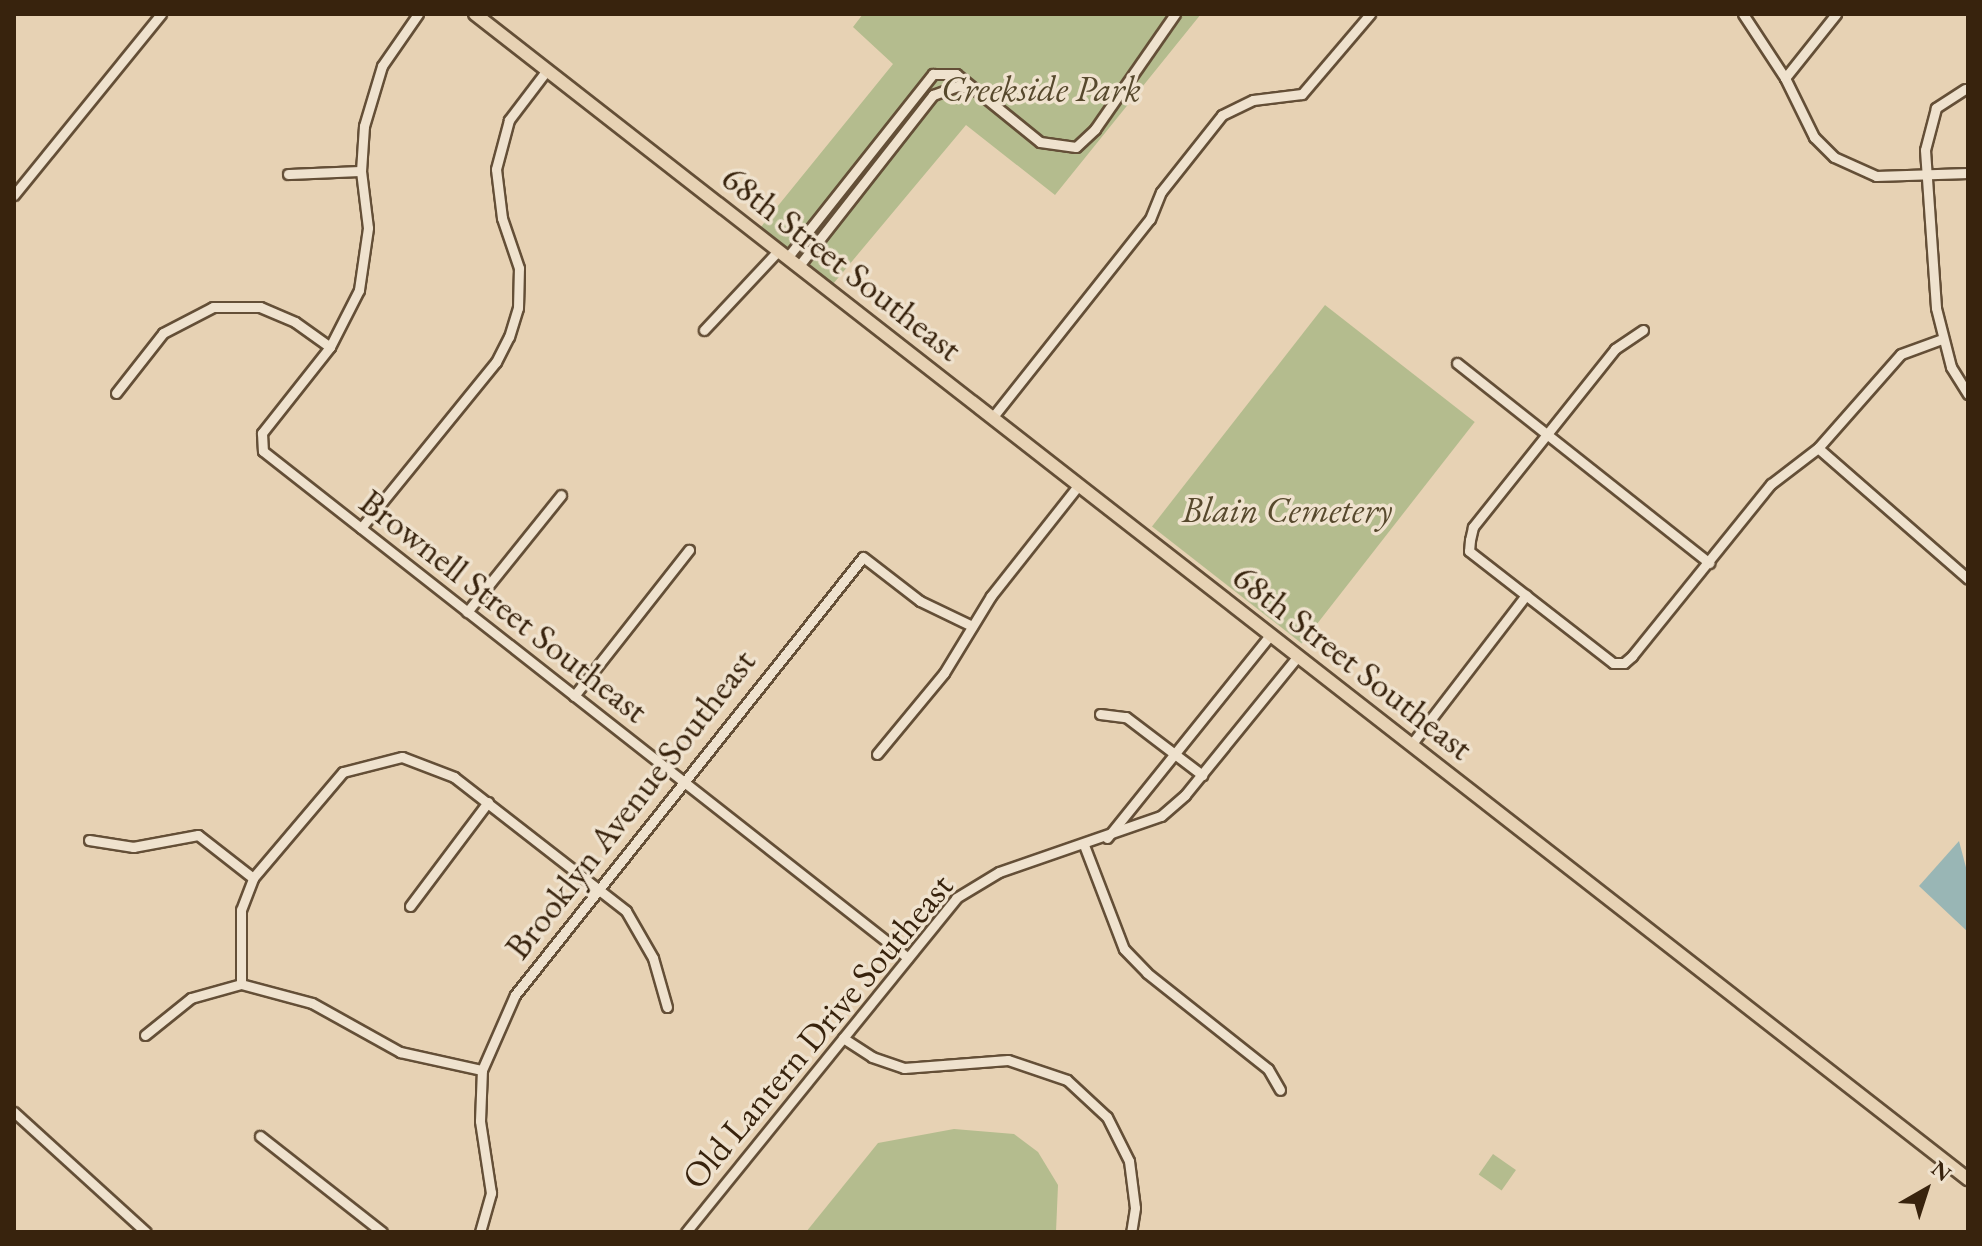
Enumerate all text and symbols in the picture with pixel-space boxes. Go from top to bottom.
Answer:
park label: Creekside Park [941,67,1141,111]
street label: 68th Street Southeast [713,156,971,370]
street label: Brownell Street Southeast [351,480,657,732]
park label: Blain Cemetery [1182,488,1392,532]
street label: 68th Street Southeast [1224,555,1482,769]
street label: Brooklyn Avenue Southeast [496,641,764,967]
street label: Old Lantern Drive Southeast [672,865,962,1197]
north arrow [1886,1150,1966,1230]
text: N [1925,1154,1957,1188]

